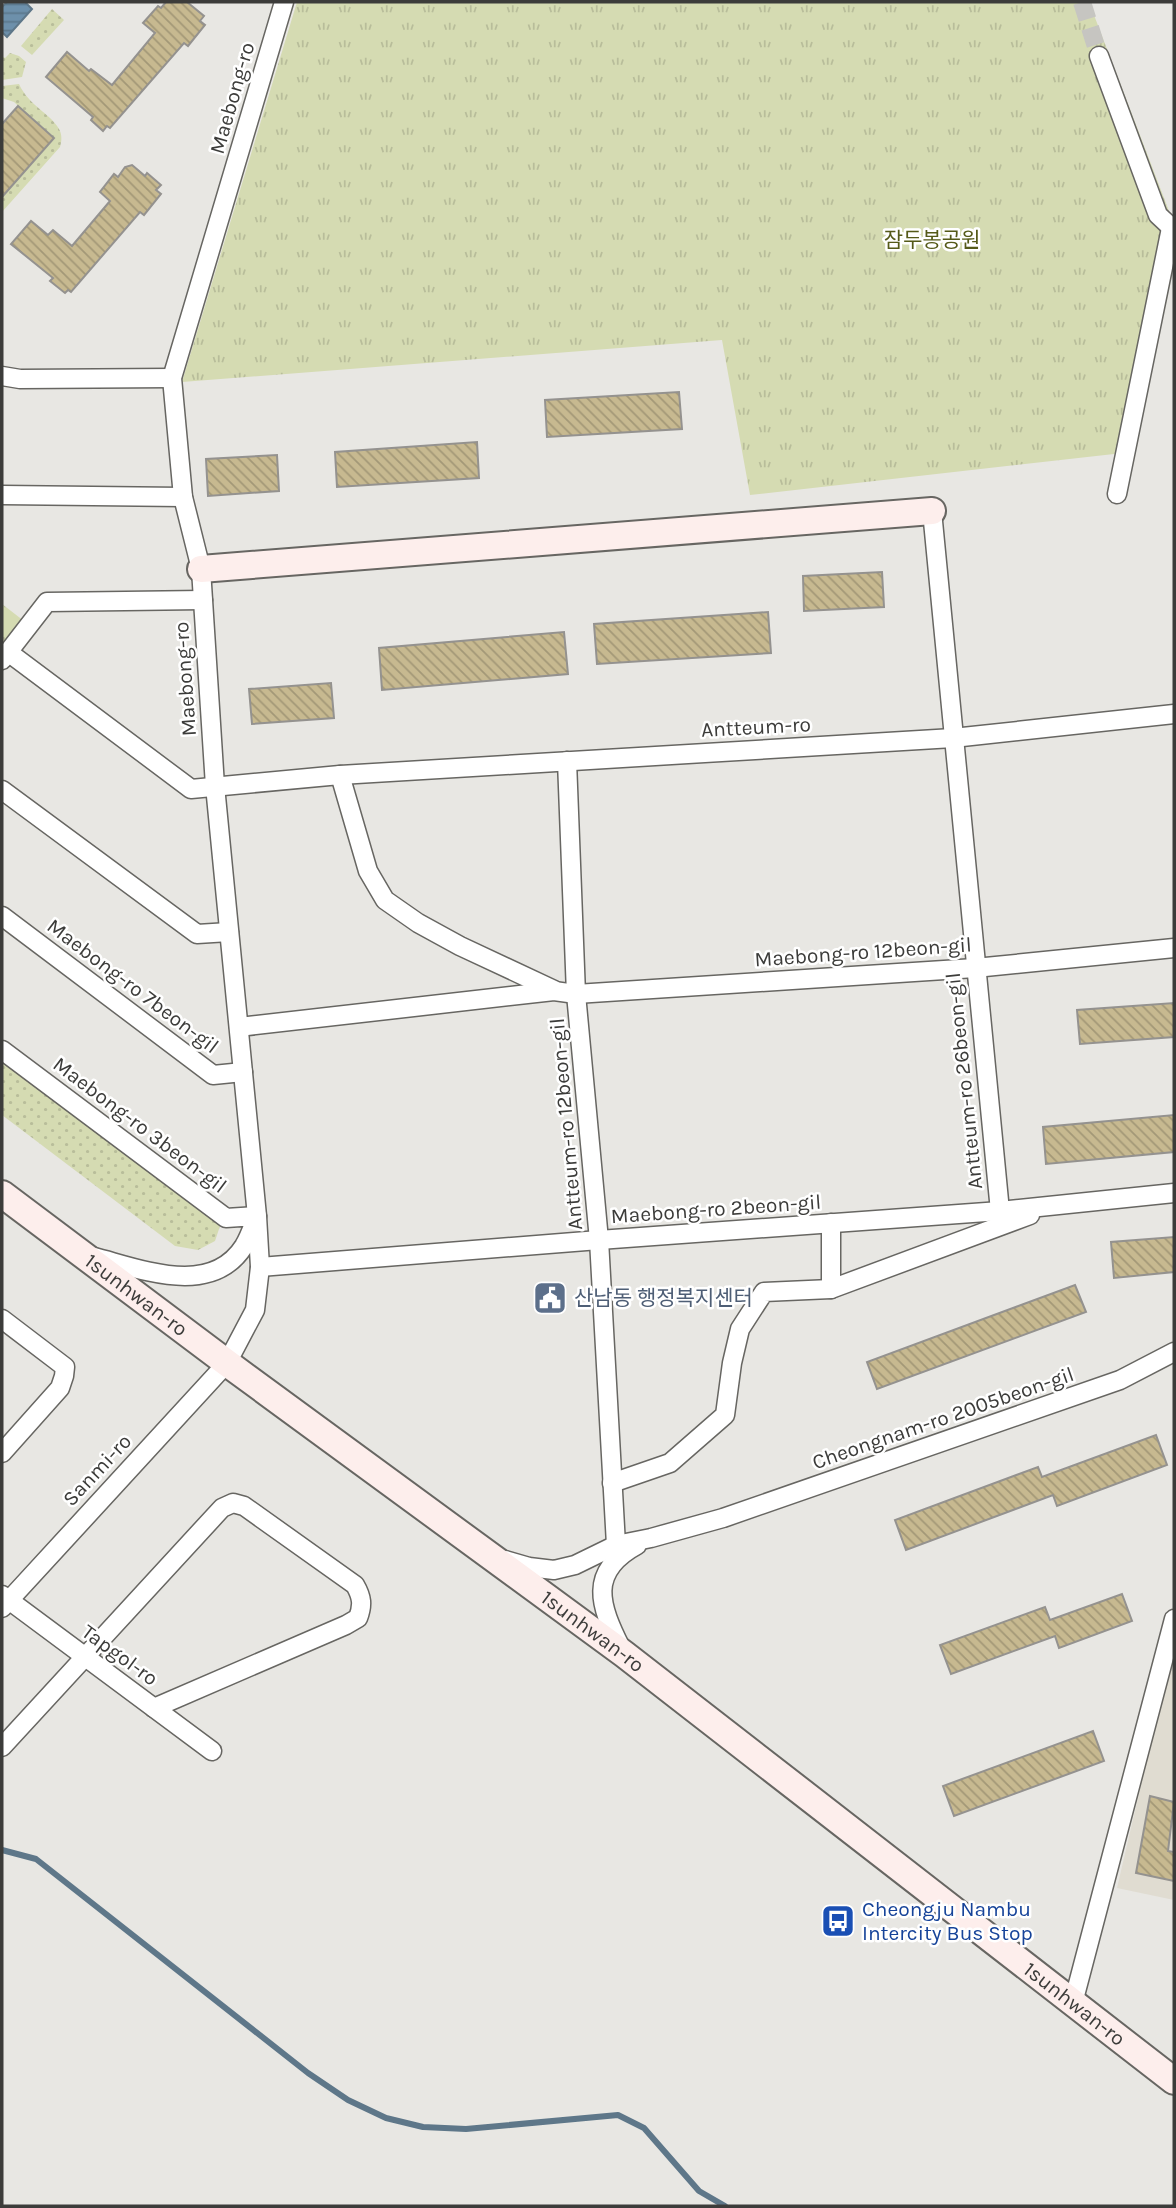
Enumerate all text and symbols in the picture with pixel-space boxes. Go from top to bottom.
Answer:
street label: Maebong-ro [205,39,259,157]
park label: 잠두봉공원 [884,228,980,252]
street label: Maebong-ro [169,621,201,737]
street label: Antteum-ro [700,712,812,742]
street label: Maebong-ro 7beon-gil [43,914,223,1058]
street label: Maebong-ro 12beon-gil [754,932,972,972]
street label: Antteum-ro 26beon-gil [941,971,987,1191]
street label: Antteum-ro 12beon-gil [545,1017,587,1231]
street label: Maebong-ro 3beon-gil [49,1052,231,1198]
street label: Maebong-ro 2beon-gil [610,1190,822,1228]
street label: 1sunhwan-ro [80,1249,192,1341]
public building icon: 산남동 행정복지센터 [531,1279,569,1317]
place label: 산남동 행정복지센터 [574,1286,753,1310]
street label: Cheongnam-ro 2005beon-gil [809,1362,1077,1474]
street label: Sanmi-ro [58,1429,136,1511]
street label: 1sunhwan-ro [537,1585,649,1677]
street label: Tapgol-ro [77,1619,163,1691]
place label: Cheongju Nambu Intercity Bus Stop [862,1897,1033,1945]
bus stop icon: Cheongju Nambu Intercity Bus Stop [819,1902,857,1940]
street label: 1sunhwan-ro [1019,1957,1130,2051]

